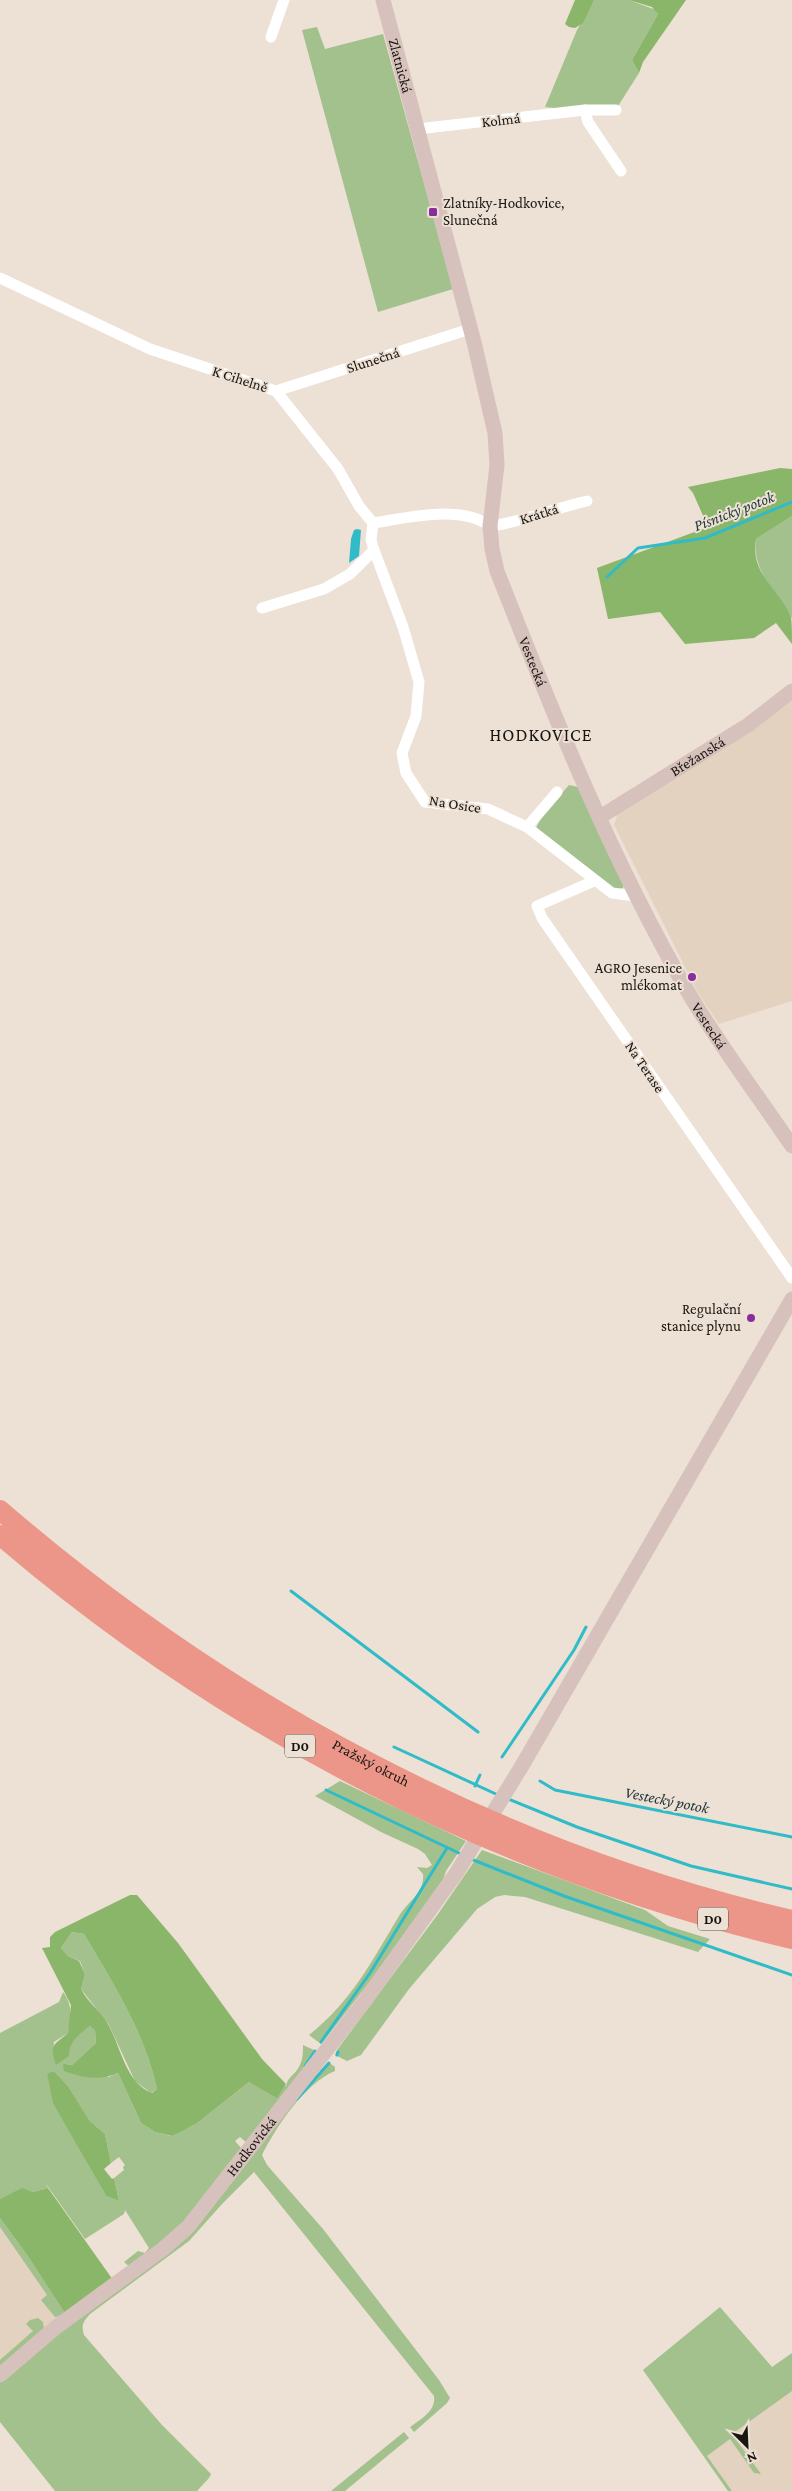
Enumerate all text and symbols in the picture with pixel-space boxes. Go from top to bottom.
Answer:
street label: Zlatnická [386,37,415,95]
street label: Kolmá [481,110,521,130]
place label: Zlatníky-Hodkovice, Slunečná [443,195,564,228]
marker: Zlatníky-Hodkovice, Slunečná [427,206,439,218]
street label: Slunečná [344,344,402,376]
street label: K Cihelně [210,363,270,396]
water label: Písnický potok [691,487,778,535]
street label: Krátká [518,501,560,527]
street label: Vestecká [516,635,550,689]
district label: HODKOVICE [490,725,592,745]
street label: Břežanská [667,733,728,779]
street label: Na Osice [428,792,482,816]
place label: AGRO Jesenice mlékomat [595,960,683,993]
marker: AGRO Jesenice mlékomat [686,971,698,983]
street label: Vestecká [688,1000,730,1052]
street label: Na Terase [622,1038,668,1096]
place label: Regulační stanice plynu [661,1301,742,1335]
marker: Regulační stanice plynu [745,1312,757,1324]
road number: D0 [285,1734,315,1758]
street label: Pražský okruh [330,1736,412,1789]
water label: Vestecký potok [623,1784,712,1818]
road number: D0 [698,1908,728,1930]
street label: Hodkovická [223,2113,279,2179]
north arrow [722,2421,772,2471]
text: N [744,2449,760,2467]

